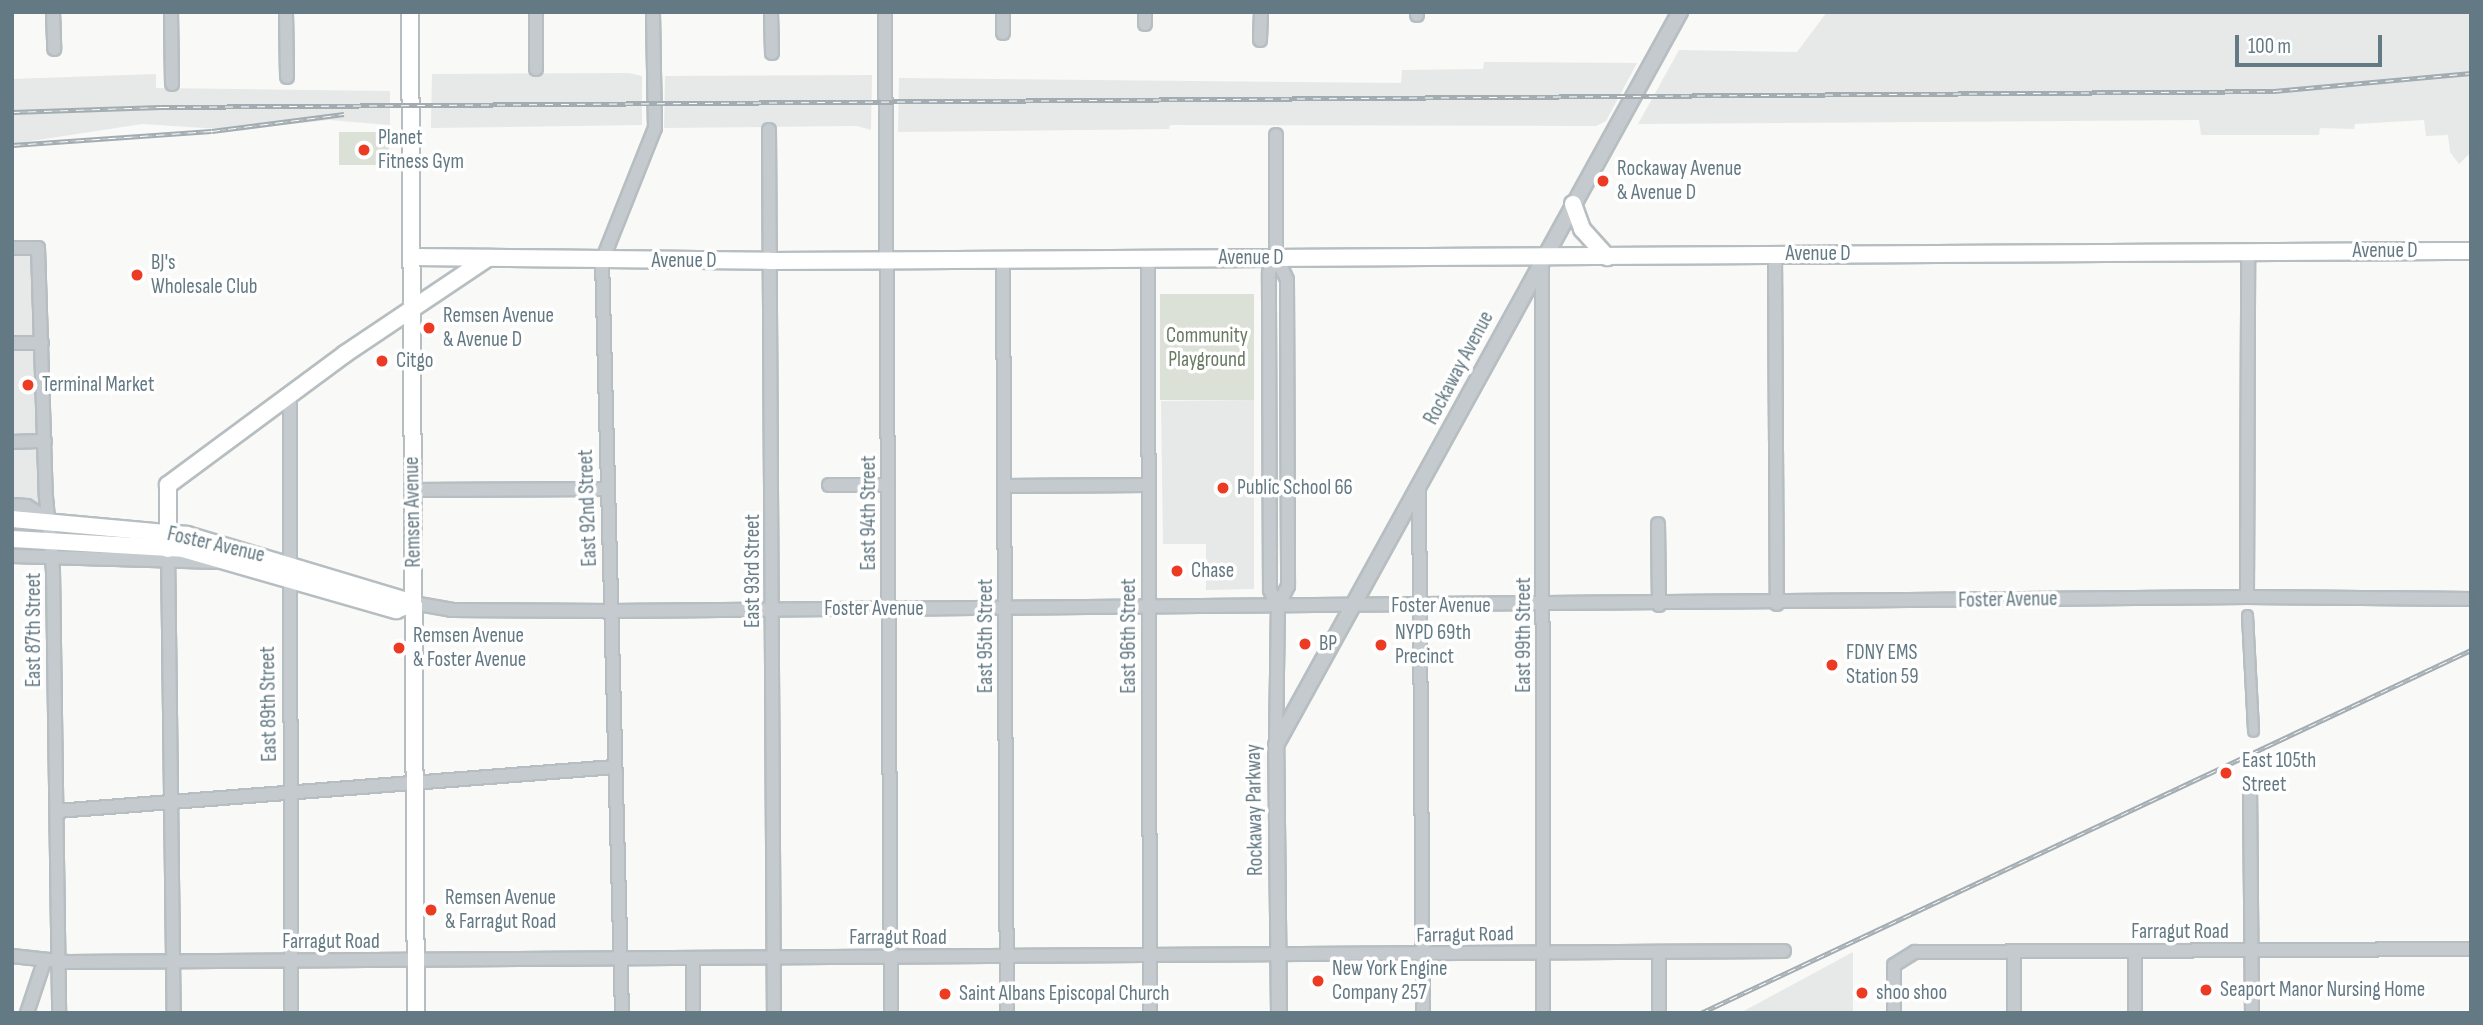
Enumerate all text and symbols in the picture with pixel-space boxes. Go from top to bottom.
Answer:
scale bar [2238,21,2385,65]
text: 100 m [2248,34,2291,59]
place label: Planet Fitness Gym [378,125,464,175]
marker: Planet Fitness Gym [356,142,372,158]
place label: Rockaway Avenue & Avenue D [1617,156,1742,206]
marker: Rockaway Avenue & Avenue D [1595,173,1611,189]
street label: Avenue D [2352,238,2418,264]
street label: Avenue D [1785,241,1851,267]
street label: Avenue D [1218,245,1284,271]
street label: Avenue D [651,248,717,274]
place label: BJ's Wholesale Club [151,250,258,300]
marker: BJ's Wholesale Club [129,267,145,283]
place label: Remsen Avenue & Avenue D [443,303,554,353]
street label: Rockaway Avenue [1419,307,1499,429]
marker: Remsen Avenue & Avenue D [421,320,437,336]
park label: Community Playground [1166,323,1248,373]
place label: Citgo [396,348,434,374]
marker: Citgo [374,353,390,369]
place label: Terminal Market [42,372,154,398]
marker: Terminal Market [20,377,36,393]
street label: East 92nd Street [573,449,603,567]
street label: Remsen Avenue [399,456,427,568]
street label: East 94th Street [856,456,882,570]
place label: Public School 66 [1237,475,1353,501]
marker: Public School 66 [1215,480,1231,496]
street label: East 93rd Street [740,514,766,628]
street label: Foster Avenue [165,522,267,568]
place label: Chase [1191,558,1234,584]
marker: Chase [1169,563,1185,579]
street label: East 87th Street [21,573,47,687]
street label: East 99th Street [1511,577,1537,693]
street label: East 96th Street [1116,578,1142,694]
street label: East 95th Street [973,579,999,693]
street label: Foster Avenue [1958,587,2058,613]
street label: Foster Avenue [1391,593,1491,619]
street label: Foster Avenue [824,596,924,622]
place label: NYPD 69th Precinct [1395,620,1471,670]
place label: Remsen Avenue & Foster Avenue [413,623,526,673]
place label: BP [1319,631,1337,657]
marker: BP [1297,636,1313,652]
marker: NYPD 69th Precinct [1373,637,1389,653]
marker: Remsen Avenue & Foster Avenue [391,640,407,656]
place label: FDNY EMS Station 59 [1846,640,1918,690]
street label: East 89th Street [255,646,283,762]
marker: FDNY EMS Station 59 [1824,657,1840,673]
street label: Rockaway Parkway [1241,744,1269,876]
place label: East 105th Street [2242,748,2316,798]
marker: East 105th Street [2216,763,2236,783]
place label: Remsen Avenue & Farragut Road [445,885,556,935]
marker: Remsen Avenue & Farragut Road [423,902,439,918]
street label: Farragut Road [2131,919,2229,945]
street label: Farragut Road [1416,922,1514,948]
street label: Farragut Road [849,925,947,951]
street label: Farragut Road [282,929,380,955]
place label: New York Engine Company 257 [1332,956,1447,1006]
marker: New York Engine Company 257 [1310,973,1326,989]
place label: Seaport Manor Nursing Home [2220,977,2425,1003]
place label: shoo shoo [1876,980,1947,1006]
place label: Saint Albans Episcopal Church [959,981,1170,1007]
marker: Seaport Manor Nursing Home [2198,982,2214,998]
marker: shoo shoo [1854,985,1870,1001]
marker: Saint Albans Episcopal Church [937,986,953,1002]

